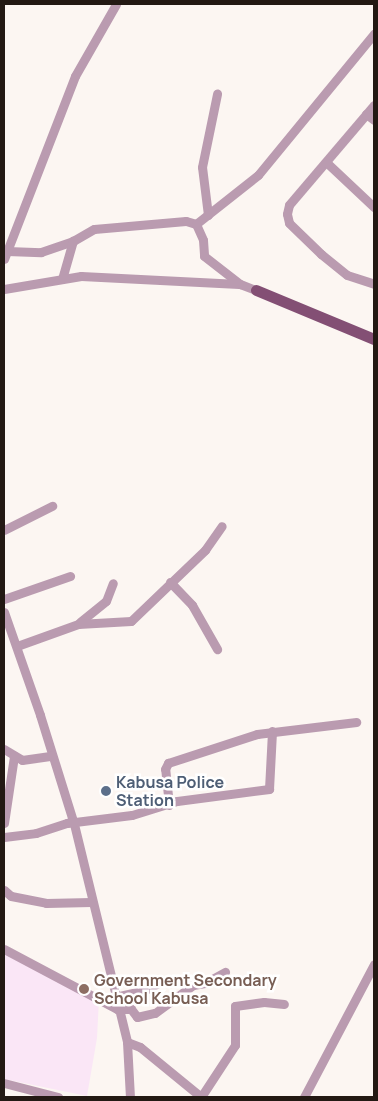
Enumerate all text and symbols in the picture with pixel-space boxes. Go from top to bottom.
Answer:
place label: Kabusa Police Station [116,772,224,810]
marker: Kabusa Police Station [100,785,112,797]
place label: Government Secondary School Kabusa [94,970,277,1008]
marker: Government Secondary School Kabusa [78,983,90,995]

